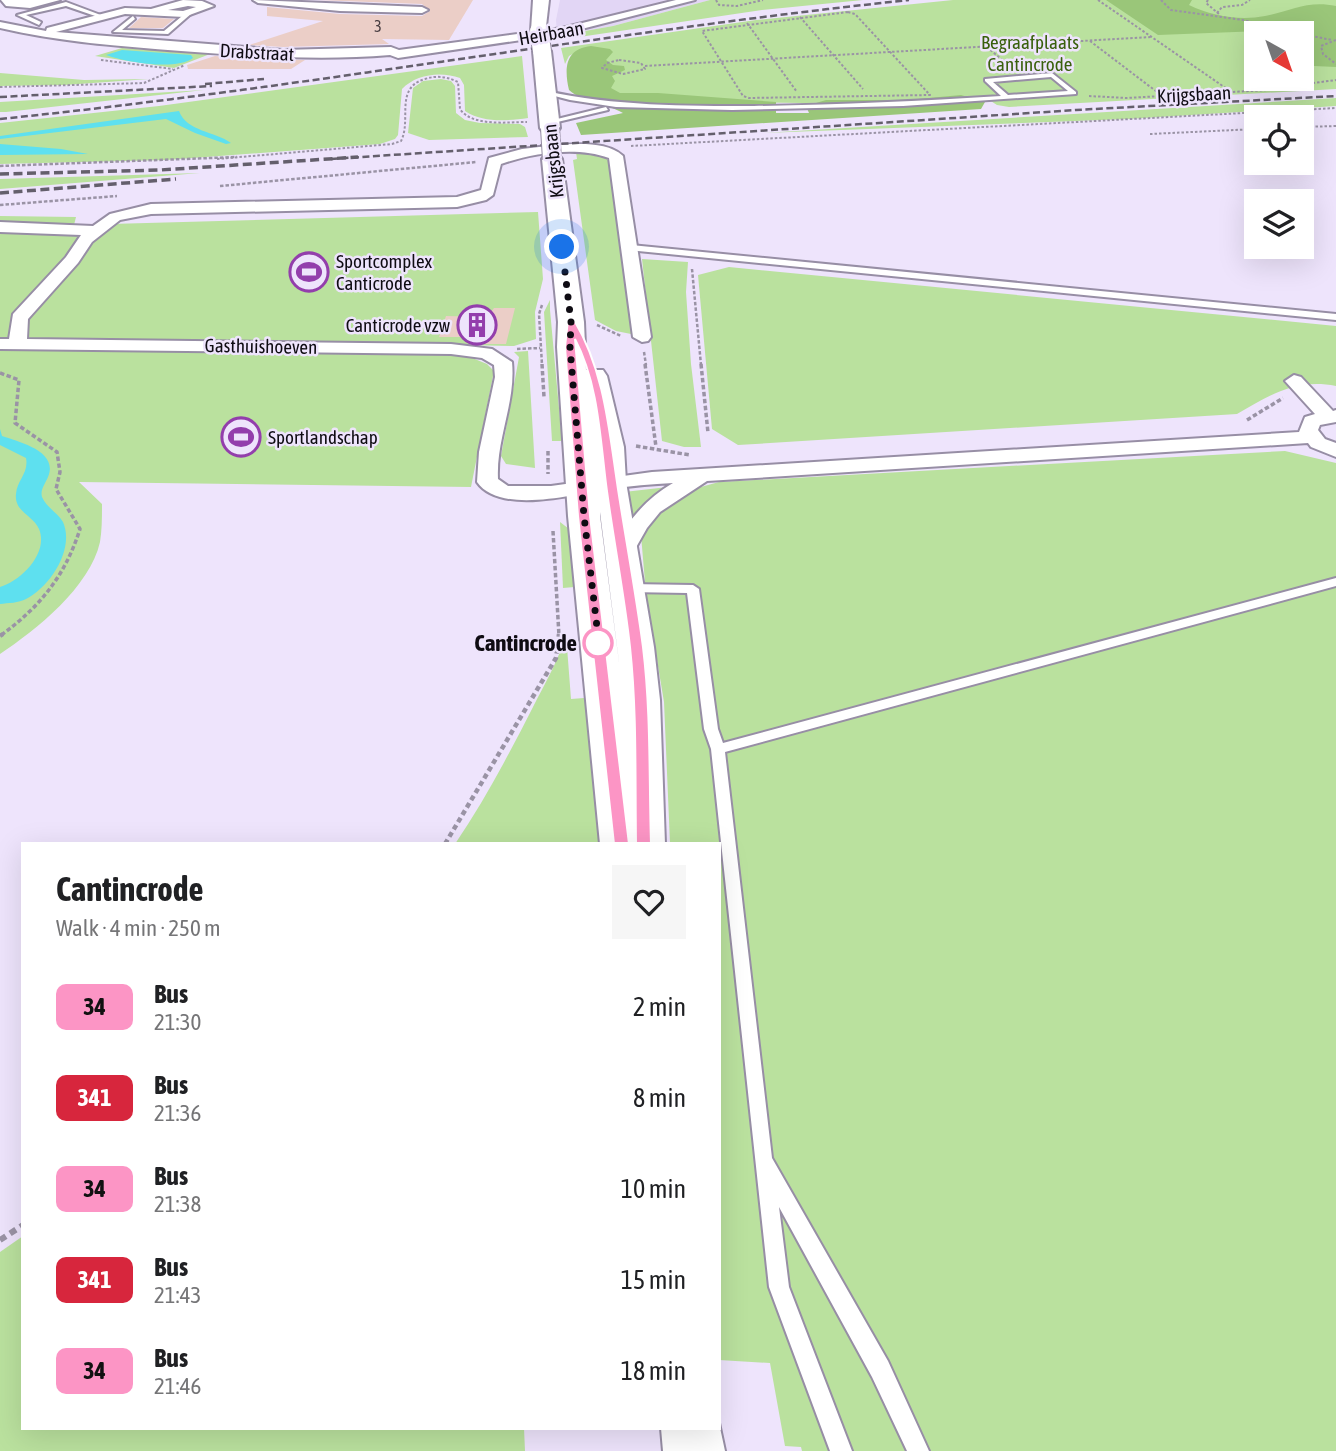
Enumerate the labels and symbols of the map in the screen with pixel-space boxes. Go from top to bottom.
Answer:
street label: Heirbaan [517,16,585,50]
house number: 3 [374,17,382,35]
north arrow [1244,21,1314,91]
park label: Begraafplaats Cantincrode [981,31,1079,75]
street label: Drabstraat [219,39,295,65]
street label: Krijgsbaan [1156,81,1232,107]
street label: Krijgsbaan [538,123,568,199]
your location [544,229,579,264]
place label: Sportcomplex Canticrode [336,250,433,294]
sports icon: Sportcomplex Canticrode [288,251,330,293]
building icon: Canticrode vzw [456,304,498,346]
place label: Canticrode vzw [346,314,451,336]
street label: Gasthuishoeven [205,334,317,358]
sports icon: Sportlandschap [220,416,262,458]
place label: Sportlandschap [268,426,378,448]
marker: Cantincrode [583,628,613,658]
place label: Cantincrode [474,630,577,656]

